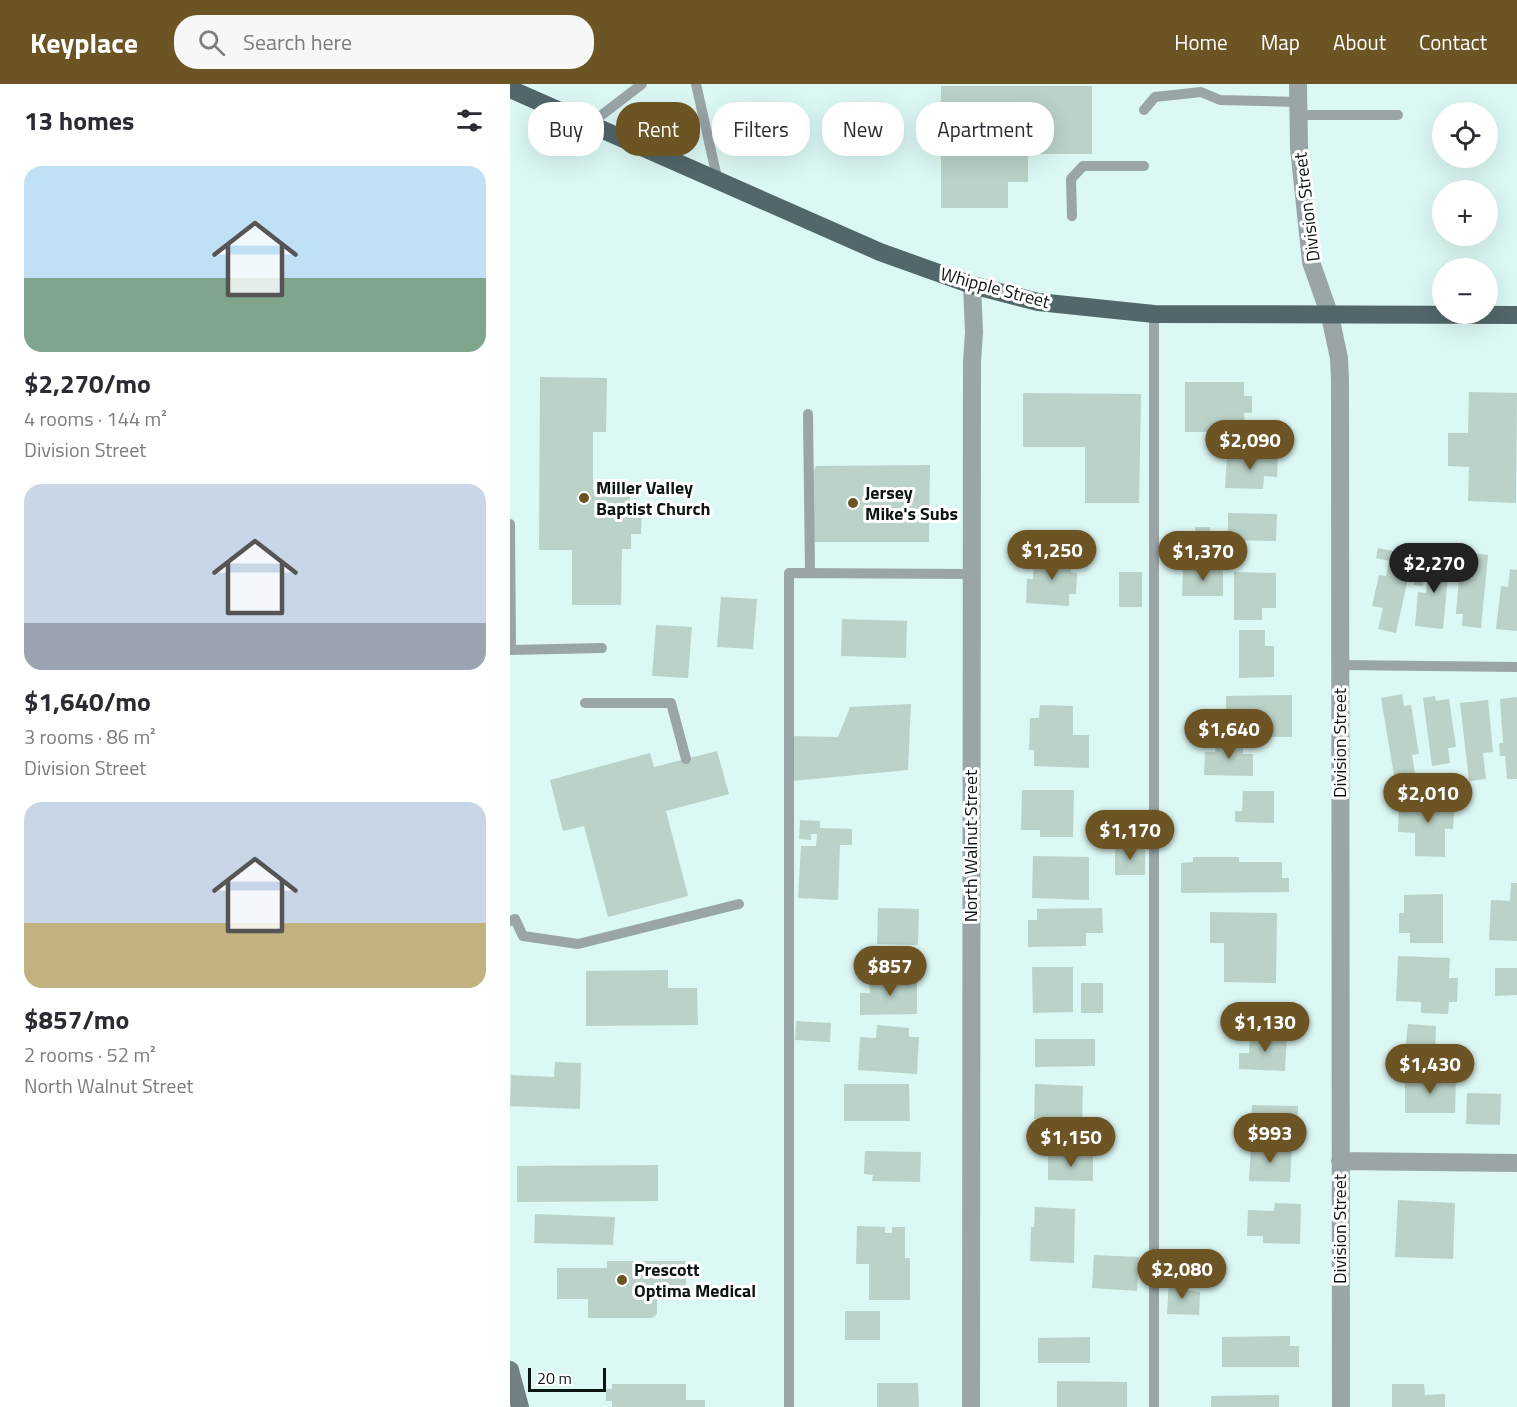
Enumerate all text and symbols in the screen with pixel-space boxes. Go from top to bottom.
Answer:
search box [174,15,594,69]
text: Keyplace [30,21,138,64]
text: Search here [243,25,352,59]
icon: search [195,26,228,59]
text: Home [1174,26,1228,58]
text: Map [1261,26,1300,58]
text: About [1333,26,1386,58]
text: Contact [1419,26,1487,58]
text: 13 homes [24,101,134,140]
chip: Buy [528,102,604,156]
chip: Rent [616,102,700,156]
chip: Filters [712,102,810,156]
chip: New [822,102,904,156]
chip: Apartment [916,102,1054,156]
map controls [1432,102,1498,324]
button: locate [1432,102,1498,168]
icon: filters [453,104,486,137]
street label: Division Street [1286,150,1327,263]
button: + [1432,180,1498,246]
icon: home [201,205,309,313]
button: − [1432,258,1498,324]
street label: Whipple Street [937,260,1053,315]
text: $2,270/mo [24,364,151,403]
text: 4 rooms · 144 m² [24,403,167,434]
pin: $2,090 [1201,420,1299,471]
text: $2,090 [1219,424,1281,455]
text: Division Street [24,434,146,465]
place label: Miller Valley Baptist Church [596,474,711,522]
place label: Jersey Mike's Subs [865,479,958,527]
marker: Miller Valley Baptist Church [577,491,591,505]
marker: Jersey Mike's Subs [846,496,860,510]
icon: home [201,523,309,631]
pin: $1,250 [1003,530,1101,581]
pin: $1,370 [1154,531,1252,582]
text: $1,250 [1021,534,1083,565]
text: $1,370 [1172,535,1234,566]
pin: $2,270 [1385,543,1483,594]
text: $2,270 [1403,547,1465,578]
text: $1,640/mo [24,682,151,721]
street label: Division Street [1326,687,1353,798]
pin: $1,640 [1180,709,1278,760]
text: $1,640 [1198,713,1260,744]
text: 3 rooms · 86 m² [24,721,156,752]
text: Division Street [24,752,146,783]
street label: North Walnut Street [957,769,984,922]
pin: $2,010 [1379,773,1477,824]
text: $2,010 [1397,777,1459,808]
pin: $1,170 [1081,810,1179,861]
text: $1,170 [1099,814,1161,845]
icon: home [201,841,309,949]
pin: $857 [854,946,926,997]
text: $857 [868,950,912,981]
text: $857/mo [24,1000,129,1039]
pin: $1,130 [1216,1002,1314,1053]
text: $1,130 [1234,1006,1296,1037]
text: 2 rooms · 52 m² [24,1039,156,1070]
pin: $1,430 [1381,1044,1479,1095]
text: $1,430 [1399,1048,1461,1079]
text: North Walnut Street [24,1070,193,1101]
pin: $993 [1234,1113,1306,1164]
pin: $1,150 [1022,1117,1120,1168]
text: $993 [1248,1117,1292,1148]
text: $1,150 [1040,1121,1102,1152]
street label: Division Street [1326,1173,1353,1284]
pin: $2,080 [1133,1249,1231,1300]
text: $2,080 [1151,1253,1213,1284]
place label: Prescott Optima Medical [634,1256,756,1304]
marker: Prescott Optima Medical [615,1273,629,1287]
scale bar [528,1365,606,1392]
text: 20 m [537,1366,572,1390]

